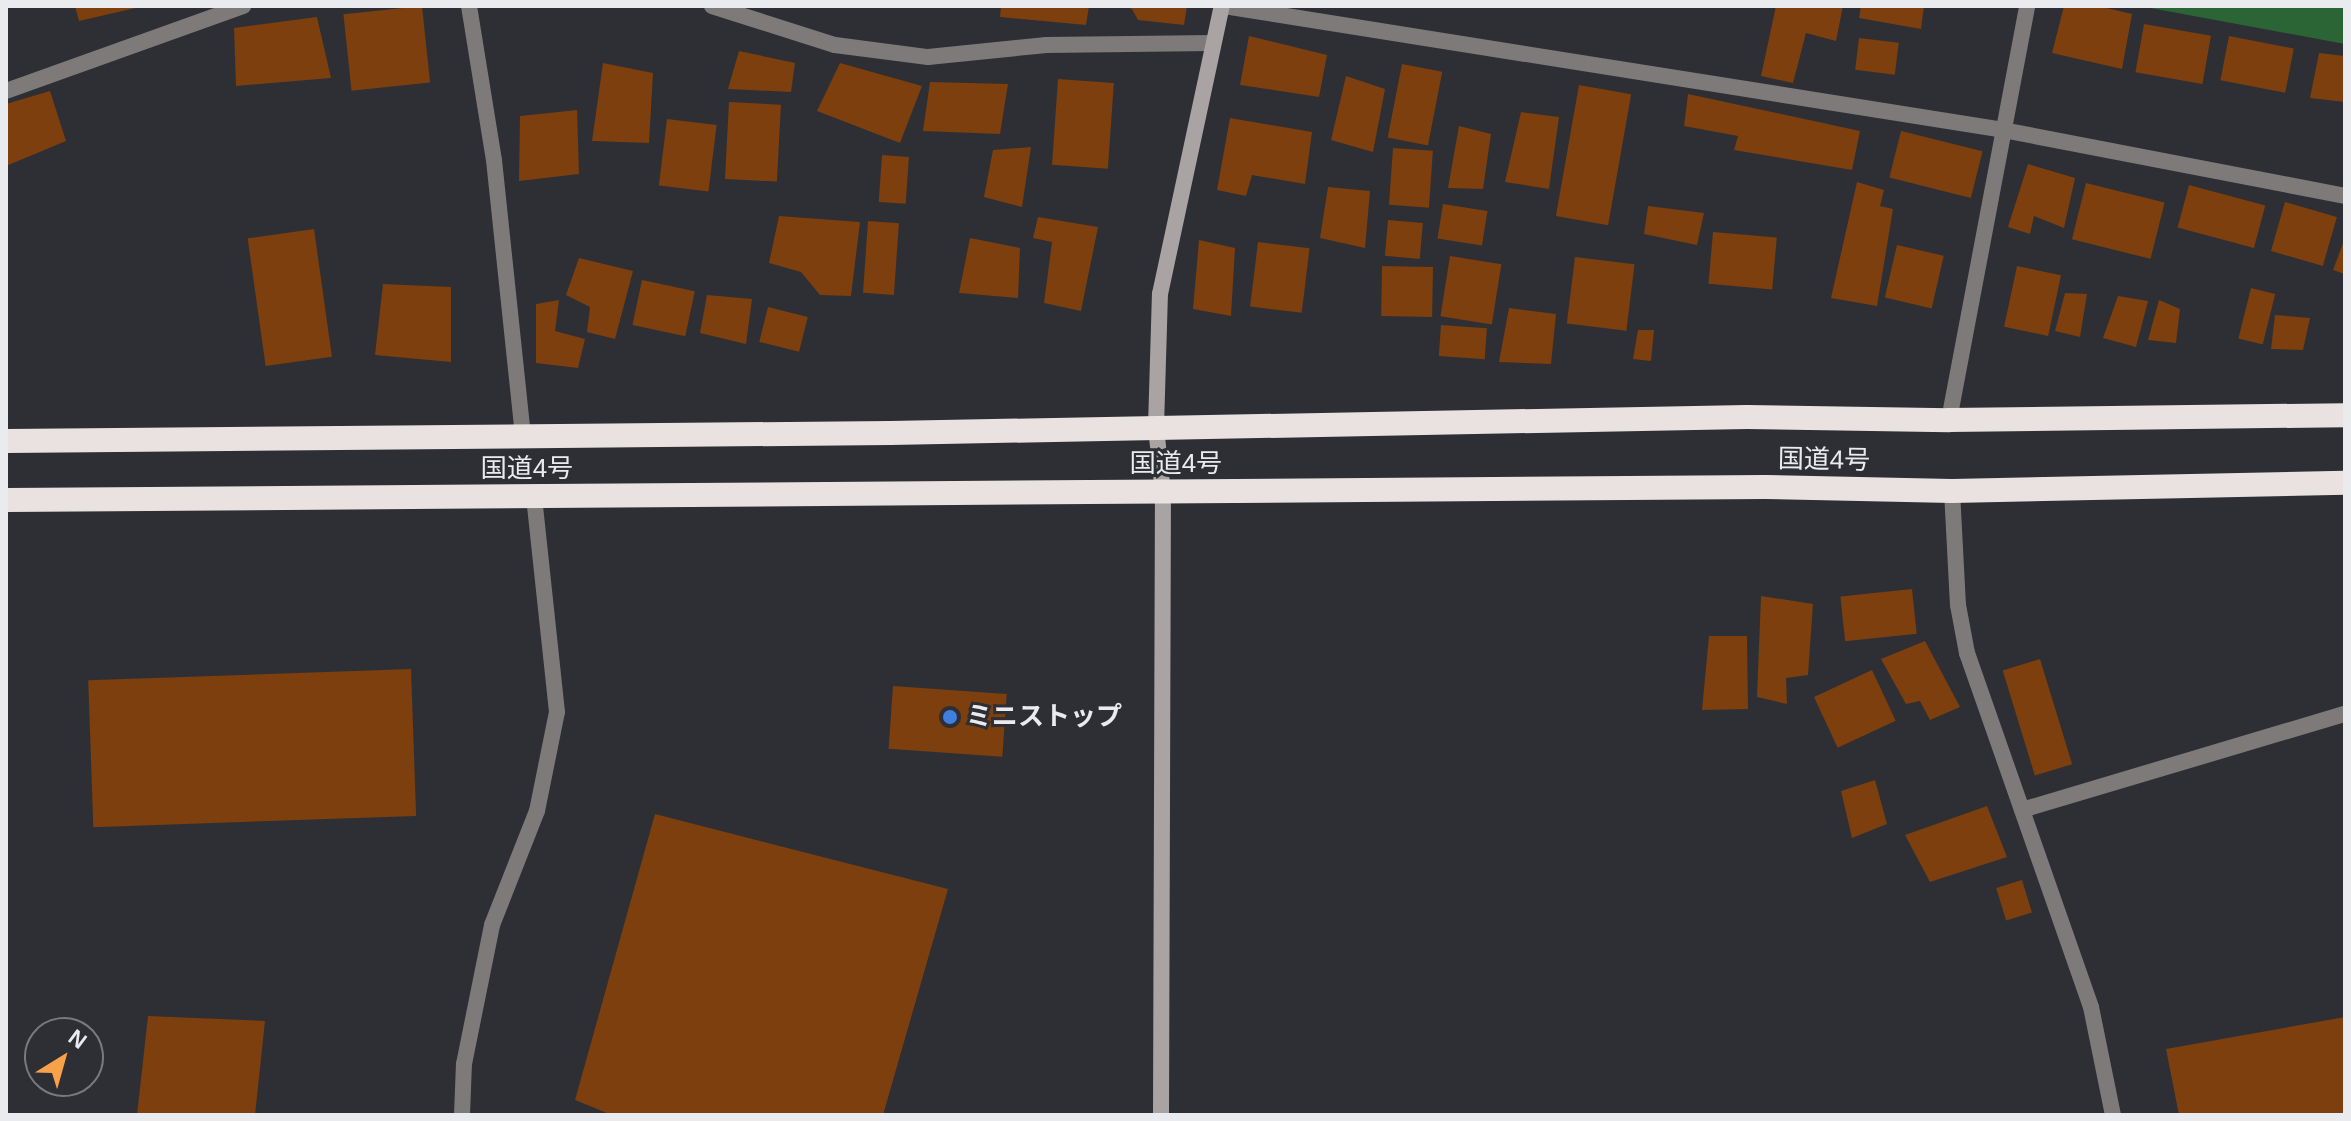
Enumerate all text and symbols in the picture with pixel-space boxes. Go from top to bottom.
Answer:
street label: 国道4号 [1778,444,1870,476]
street label: 国道4号 [1130,448,1222,480]
street label: 国道4号 [481,453,573,485]
place label: ミニストップ [966,701,1122,733]
marker: ミニストップ [941,708,959,726]
north arrow [24,1017,104,1097]
text: N [64,1024,91,1054]

